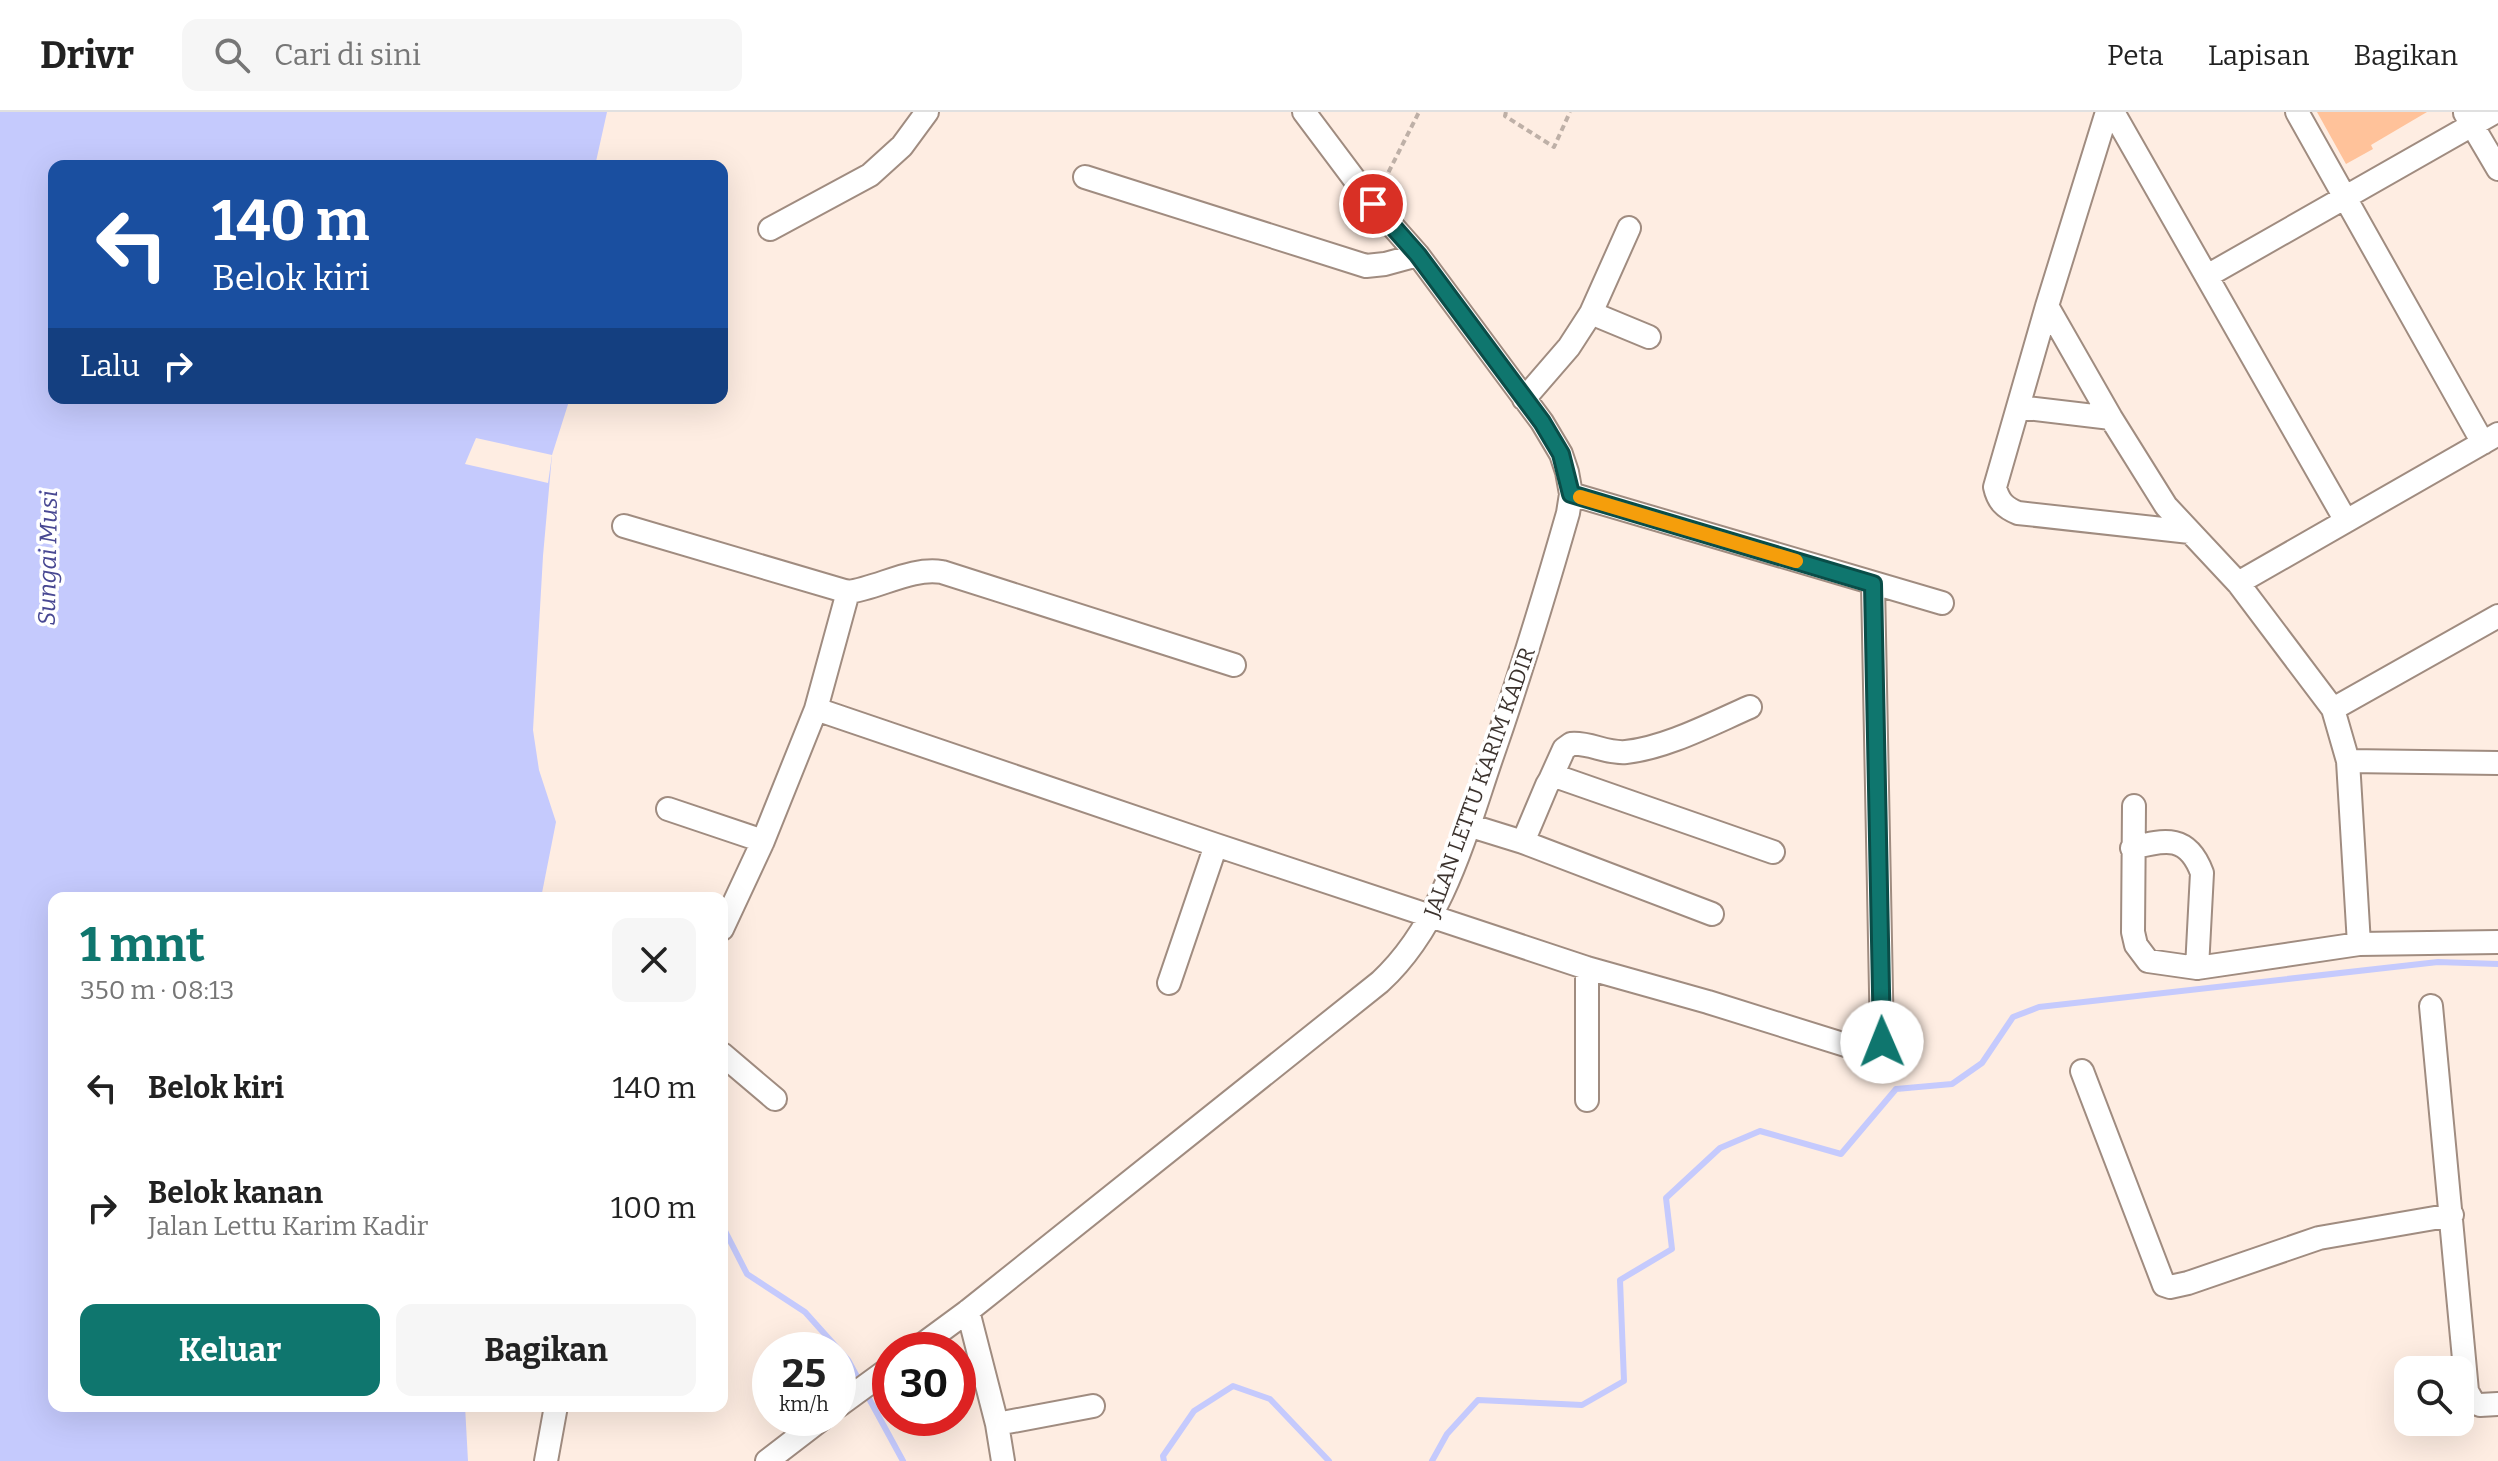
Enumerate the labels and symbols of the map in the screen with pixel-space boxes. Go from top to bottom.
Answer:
pin [1339,170,1407,238]
water label: Sungai Musi [33,490,63,626]
street label: JALAN LETTU KARIM KADIR [1418,643,1541,922]
position arrow [1840,1000,1924,1084]
speed limit sign: 30 [872,1332,976,1436]

